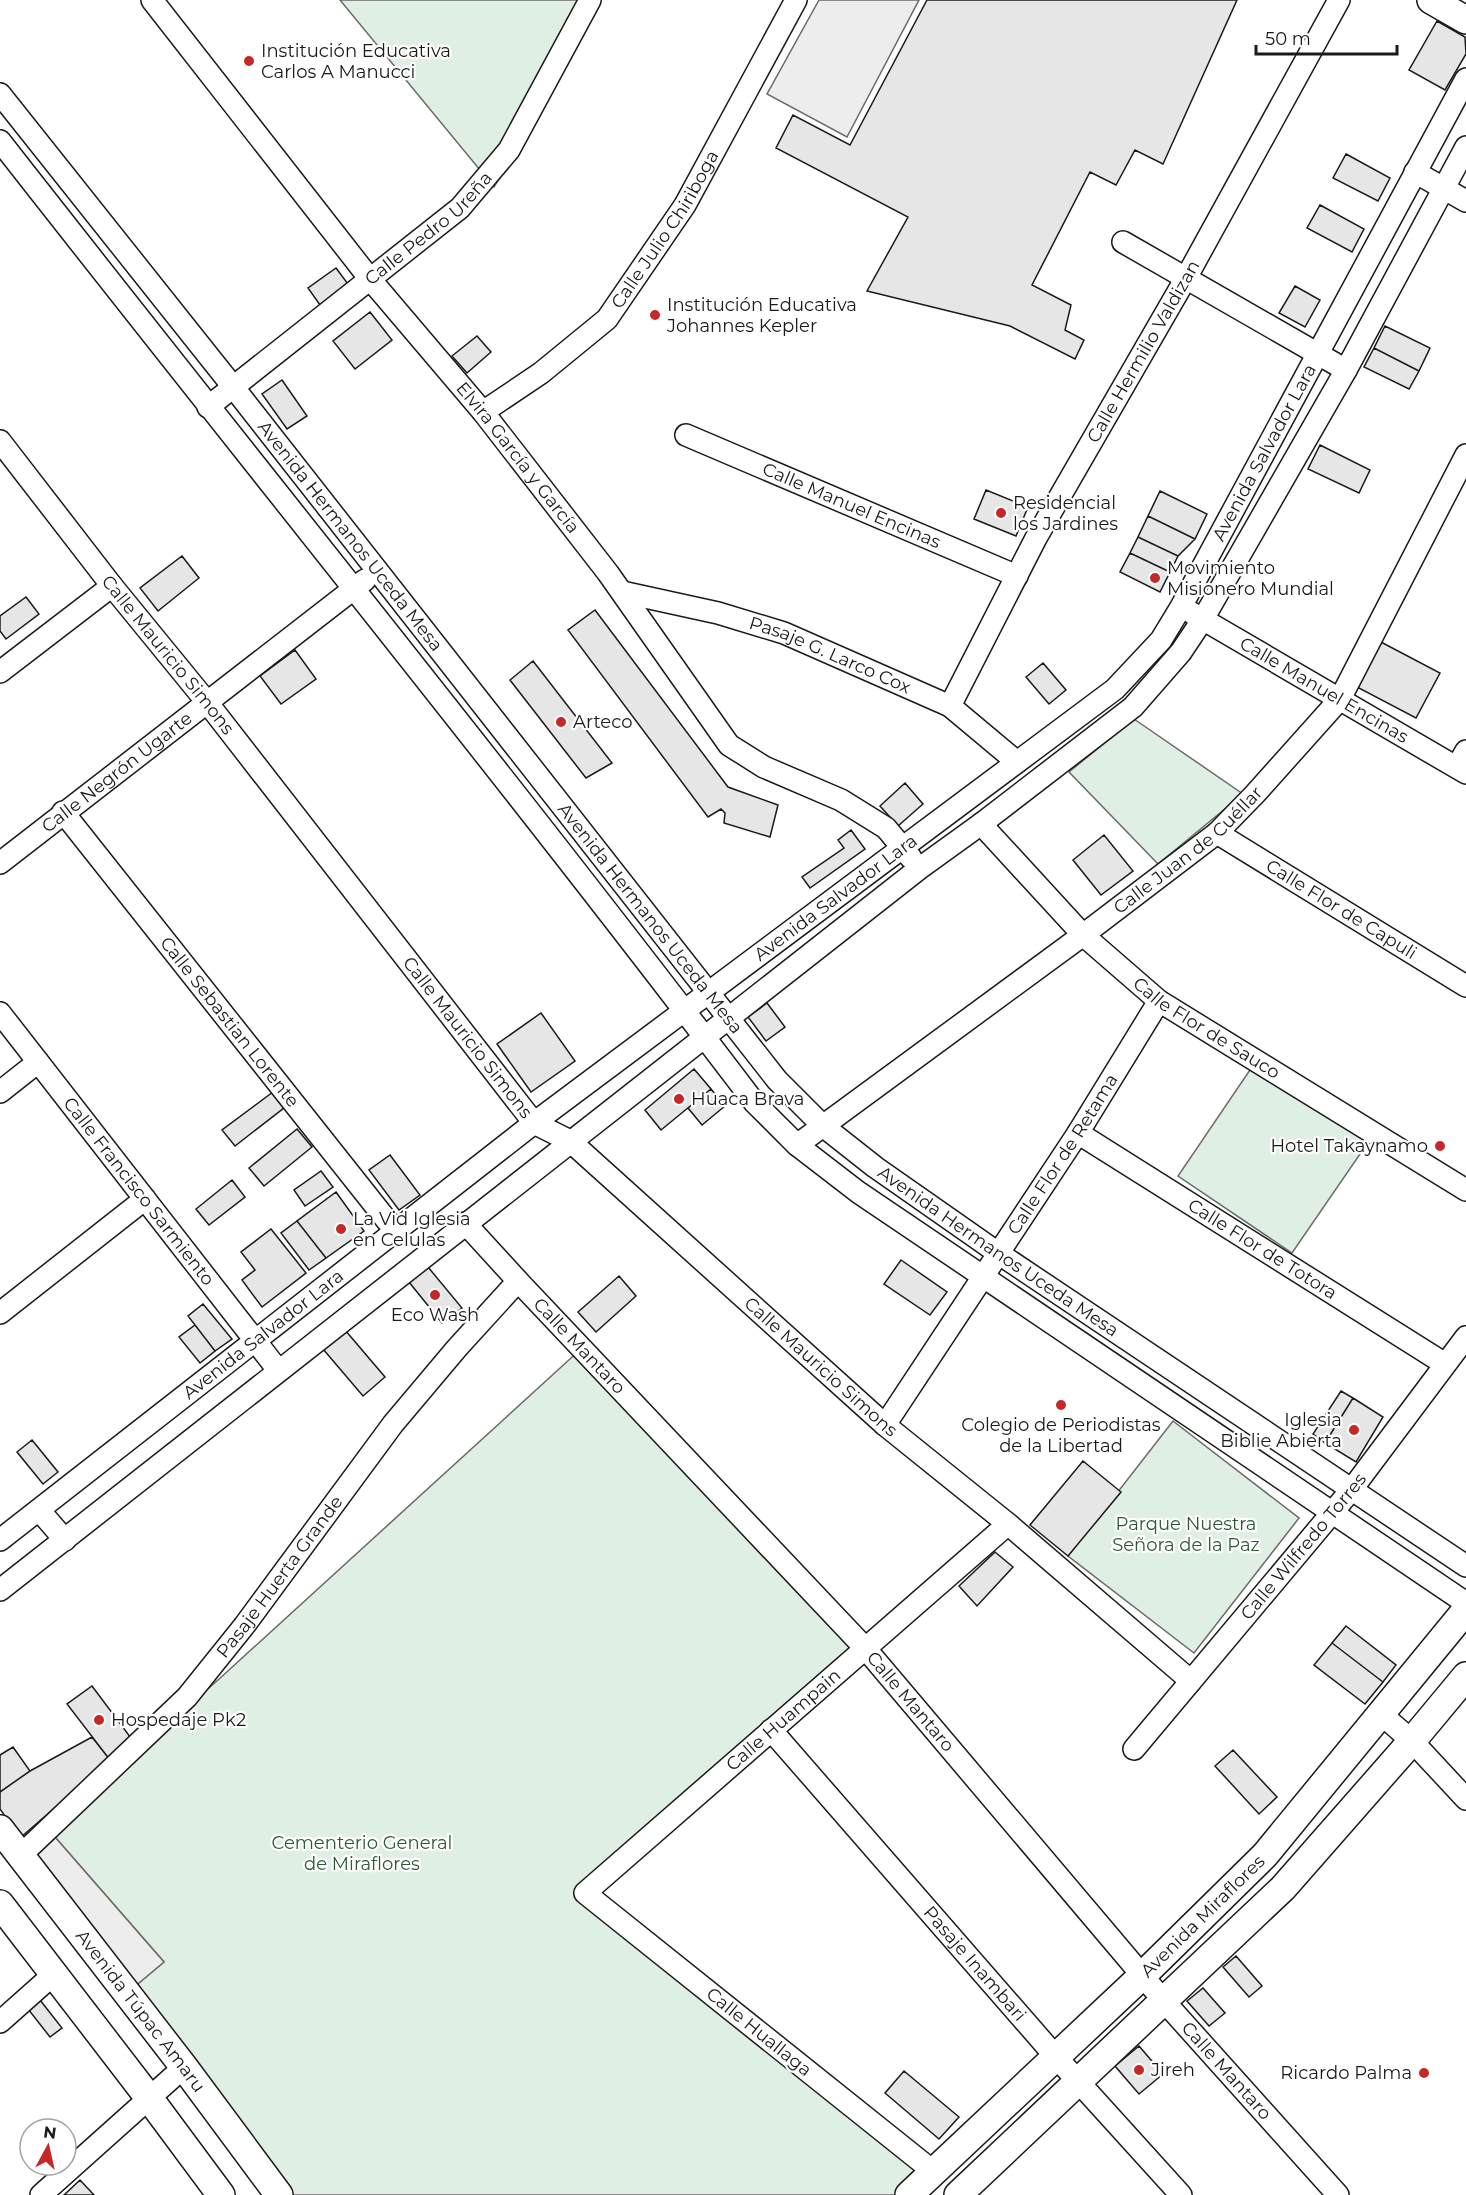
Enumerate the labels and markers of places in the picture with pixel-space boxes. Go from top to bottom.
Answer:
place label: Institución Educativa Carlos A Manucci [261,40,451,83]
marker: Institución Educativa Carlos A Manucci [242,54,256,68]
place label: Institución Educativa Johannes Kepler [666,294,857,337]
marker: Institución Educativa Johannes Kepler [648,308,662,322]
place label: Residencial los Jardines [1013,492,1118,535]
marker: Residencial los Jardines [994,506,1008,520]
place label: Movimiento Misionero Mundial [1167,557,1334,600]
marker: Movimiento Misionero Mundial [1148,571,1162,585]
place label: Arteco [573,711,633,733]
marker: Arteco [554,715,568,729]
place label: Huaca Brava [691,1088,804,1110]
marker: Huaca Brava [672,1092,686,1106]
place label: Hotel Takaynamo [1270,1135,1428,1157]
marker: Hotel Takaynamo [1433,1139,1447,1153]
place label: La Vid Iglesia en Celulas [353,1208,471,1251]
marker: La Vid Iglesia en Celulas [334,1222,348,1236]
marker: Eco Wash [428,1288,442,1302]
place label: Eco Wash [391,1304,479,1326]
marker: Colegio de Periodistas de la Libertad [1054,1398,1068,1412]
place label: Iglesia Biblie Abierta [1220,1409,1342,1452]
place label: Colegio de Periodistas de la Libertad [961,1414,1161,1457]
marker: Iglesia Biblie Abierta [1347,1423,1361,1437]
place label: Hospedaje Pk2 [111,1709,246,1731]
marker: Hospedaje Pk2 [92,1713,106,1727]
place label: Jireh [1150,2059,1195,2081]
place label: Ricardo Palma [1280,2062,1412,2084]
marker: Jireh [1132,2063,1146,2077]
marker: Ricardo Palma [1417,2066,1431,2080]

